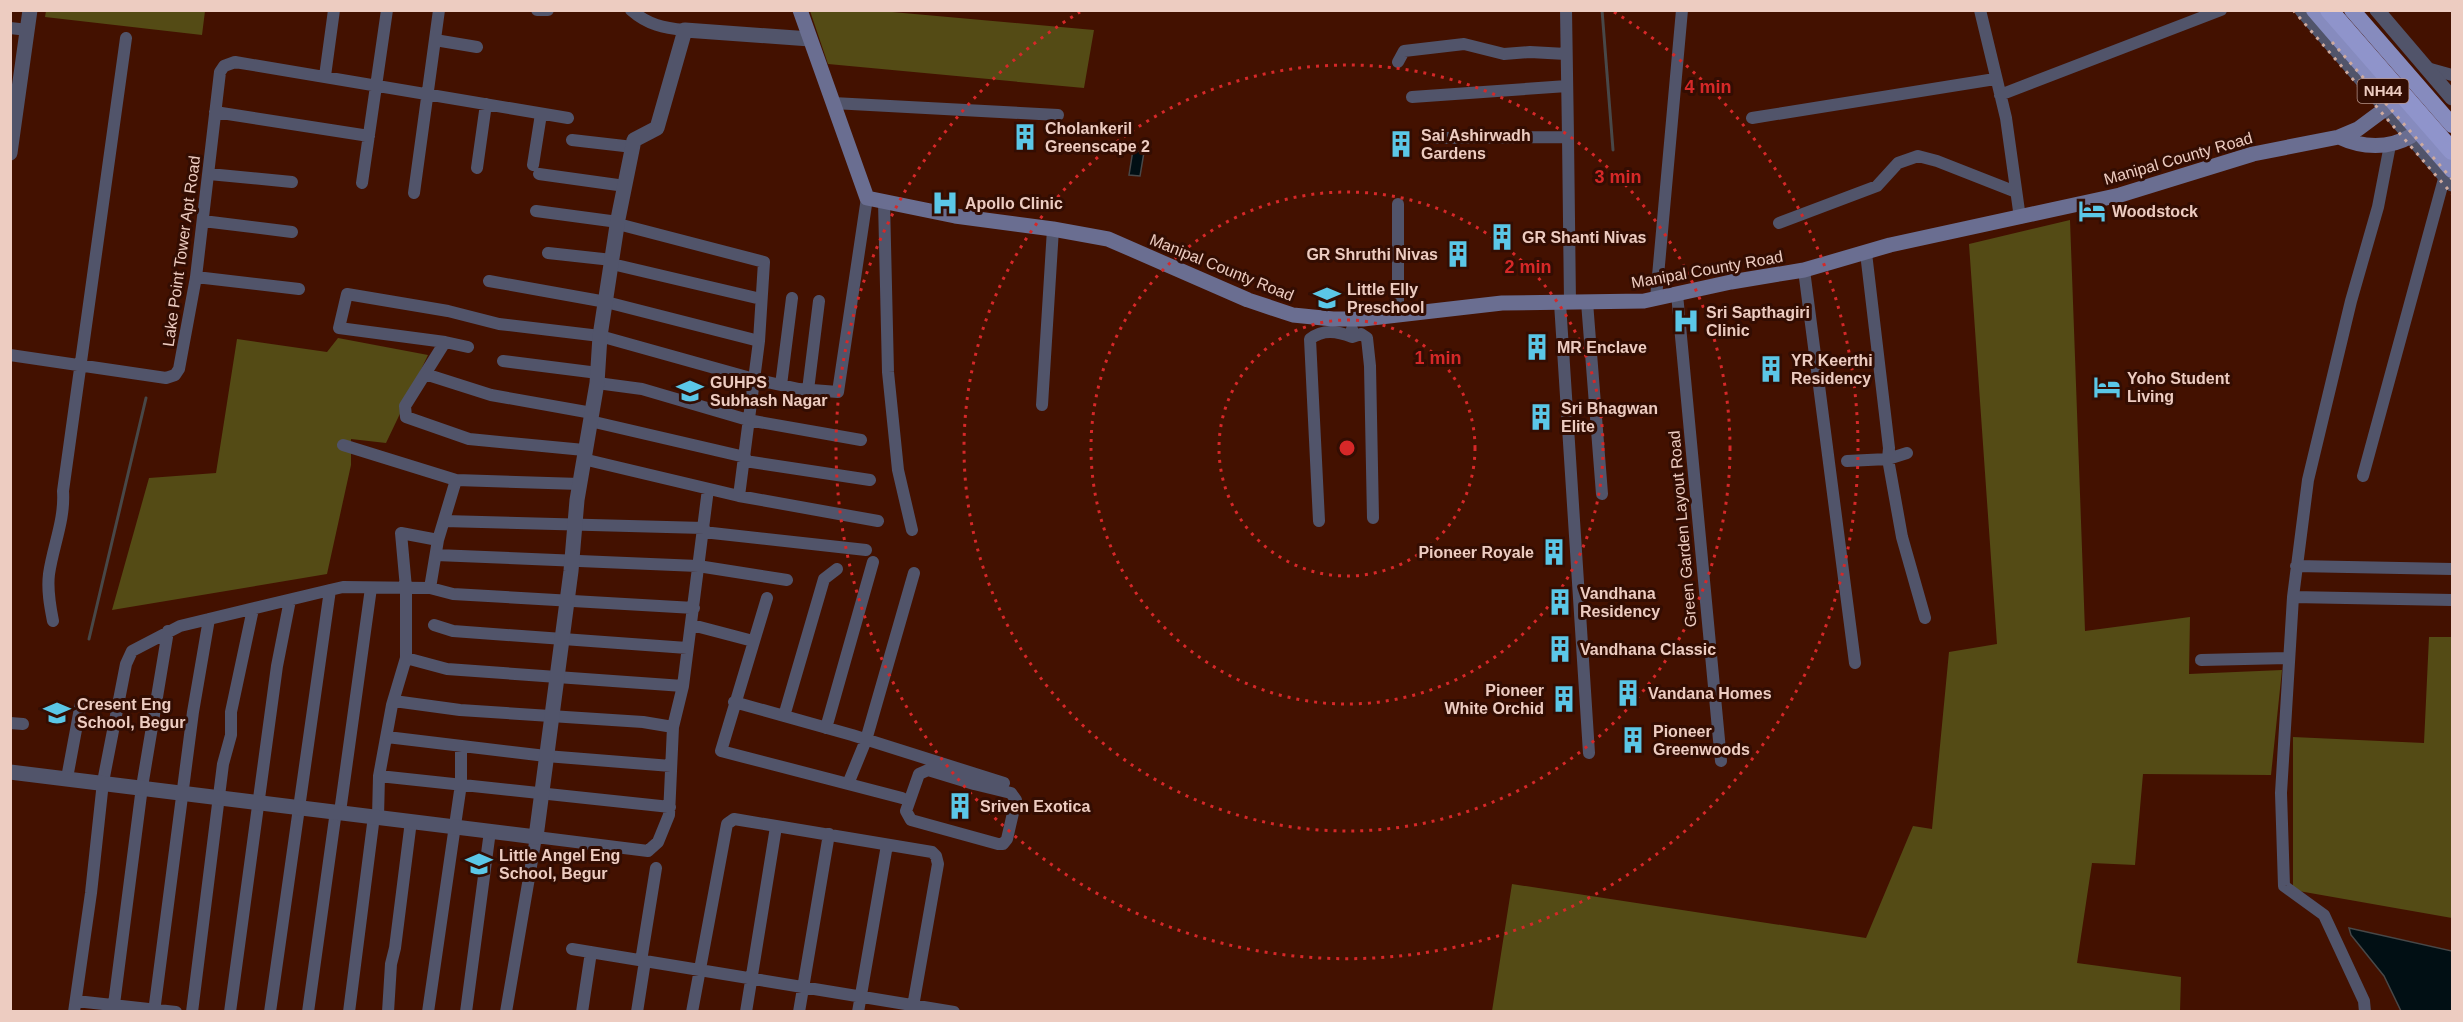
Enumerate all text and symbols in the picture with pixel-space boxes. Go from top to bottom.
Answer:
text: 4 min [1684,77,1732,97]
road number: NH44 [2358,79,2408,103]
place label: Cholankeril Greenscape 2 [1045,120,1150,155]
building icon: Cholankeril Greenscape 2 [1010,122,1040,152]
place label: Sai Ashirwadh Gardens [1421,127,1531,162]
building icon: Sai Ashirwadh Gardens [1386,129,1416,159]
street label: Manipal County Road [2102,129,2254,188]
street label: Lake Point Tower Apt Road [160,154,203,348]
text: 3 min [1594,167,1642,187]
hospital icon: Apollo Clinic [930,188,960,218]
place label: Apollo Clinic [965,195,1063,212]
hotel icon: Woodstock [2077,196,2107,226]
place label: Woodstock [2112,203,2198,220]
building icon: GR Shanti Nivas [1487,222,1517,252]
place label: GR Shanti Nivas [1522,229,1647,246]
street label: Manipal County Road [1147,231,1296,304]
building icon: GR Shruthi Nivas [1443,239,1473,269]
place label: GR Shruthi Nivas [1306,246,1438,263]
street label: Manipal County Road [1630,248,1784,291]
text: 2 min [1504,257,1552,277]
place label: Little Elly Preschool [1347,281,1424,316]
school or university icon: Little Elly Preschool [1312,283,1342,313]
place label: Sri Sapthagiri Clinic [1706,304,1810,339]
hospital icon: Sri Sapthagiri Clinic [1671,306,1701,336]
building icon: MR Enclave [1522,332,1552,362]
place label: MR Enclave [1557,339,1647,356]
text: 1 min [1414,348,1462,368]
place label: YR Keerthi Residency [1791,352,1873,387]
building icon: YR Keerthi Residency [1756,354,1786,384]
place label: Yoho Student Living [2127,370,2230,405]
hotel icon: Yoho Student Living [2092,372,2122,402]
place label: GUHPS Subhash Nagar [710,374,827,409]
school or university icon: GUHPS Subhash Nagar [675,376,705,406]
place label: Sri Bhagwan Elite [1561,400,1658,435]
building icon: Sri Bhagwan Elite [1526,402,1556,432]
street label: Green Garden Layout Road [1665,430,1700,628]
centre of rings [1337,438,1357,458]
building icon: Pioneer Royale [1539,537,1569,567]
place label: Pioneer Royale [1418,544,1534,561]
place label: Vandhana Residency [1580,585,1660,620]
building icon: Vandhana Residency [1545,587,1575,617]
building icon: Vandhana Classic [1545,634,1575,664]
place label: Vandhana Classic [1580,641,1716,658]
building icon: Vandana Homes [1613,678,1643,708]
place label: Pioneer White Orchid [1444,682,1544,717]
building icon: Pioneer White Orchid [1549,684,1579,714]
place label: Vandana Homes [1648,685,1772,702]
place label: Cresent Eng School, Begur [77,696,185,731]
school or university icon: Cresent Eng School, Begur [42,698,72,728]
place label: Pioneer Greenwoods [1653,723,1750,758]
building icon: Pioneer Greenwoods [1618,725,1648,755]
building icon: Sriven Exotica [945,791,975,821]
place label: Sriven Exotica [980,798,1090,815]
place label: Little Angel Eng School, Begur [499,847,620,882]
school or university icon: Little Angel Eng School, Begur [464,849,494,879]

